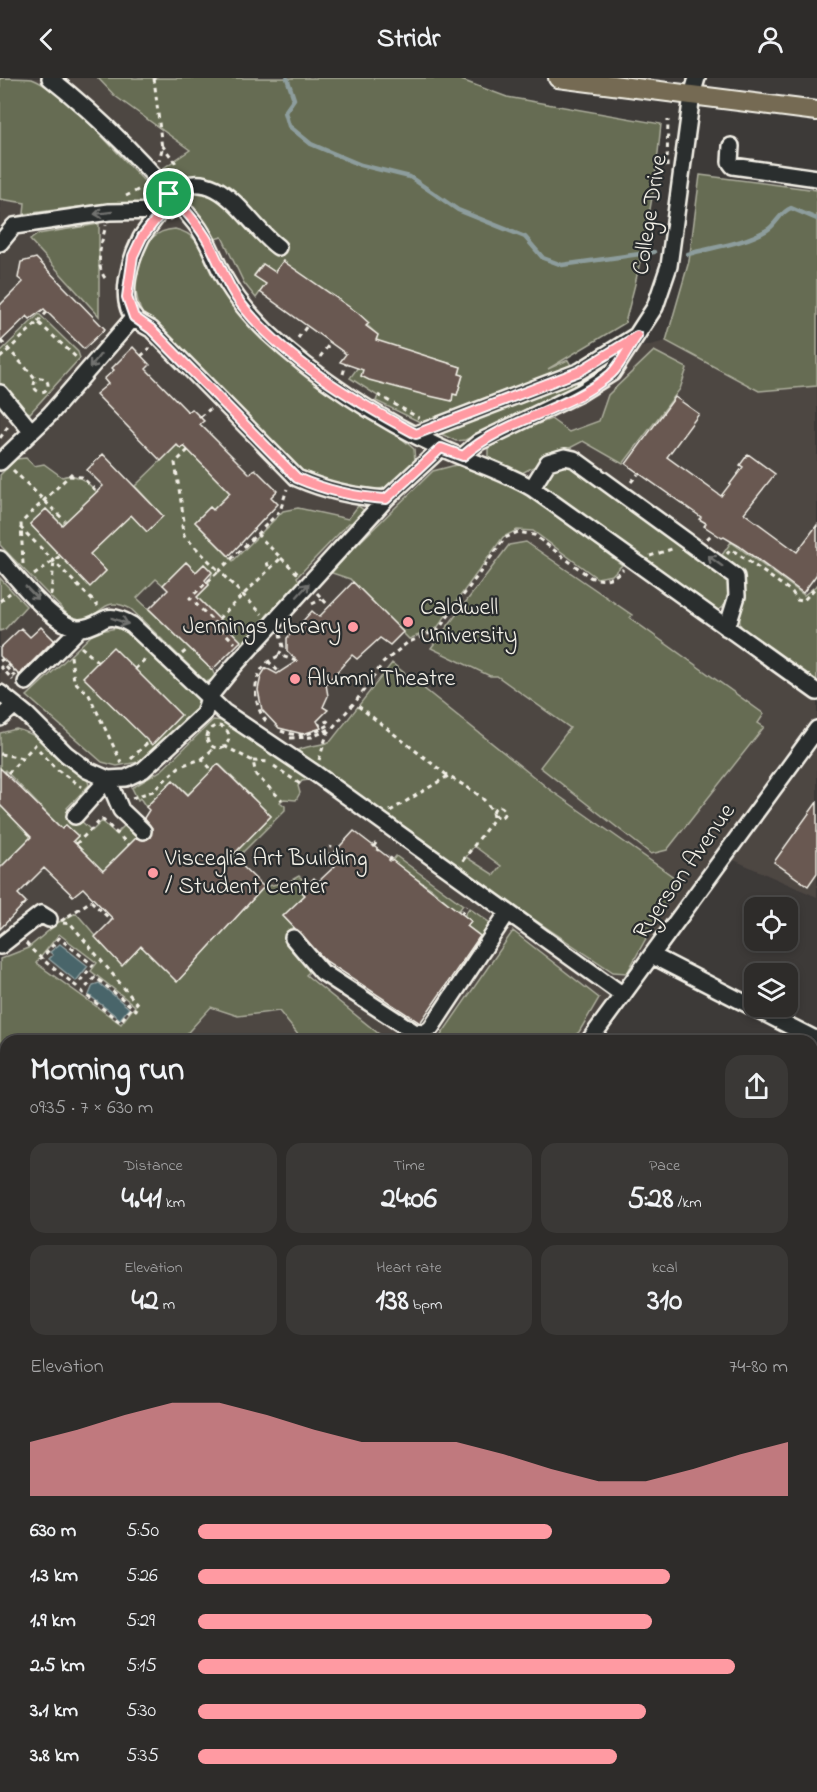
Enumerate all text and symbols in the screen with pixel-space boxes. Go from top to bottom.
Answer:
text: Stridr [377,20,440,59]
icon: back [30,23,63,56]
icon: person [754,23,787,56]
street label: College Drive [624,152,678,278]
pin [143,168,194,219]
icon: arrive [152,177,185,210]
one-way arrow [93,208,113,219]
one-way arrow [89,353,102,369]
one-way arrow [707,555,723,568]
one-way arrow [296,583,310,598]
one-way arrow [24,586,39,601]
place label: Caldwell University [420,591,517,655]
place label: Jennings Library [183,610,341,646]
marker: Caldwell University [401,615,415,629]
one-way arrow [111,616,129,627]
marker: Jennings Library [346,620,360,634]
place label: Alumni Theatre [307,662,456,697]
marker: Alumni Theatre [288,672,302,686]
street label: Ryerson Avenue [625,797,746,948]
place label: Visceglia Art Building / Student Center [164,842,367,905]
marker: Visceglia Art Building / Student Center [146,866,160,880]
map controls [744,897,798,1017]
button: locate [744,897,798,951]
button: layers [744,963,798,1017]
text: Morning run [30,1047,184,1095]
button: share [725,1055,788,1118]
text: 09:35 · 7 × 630 m [30,1094,153,1123]
text: Distance [124,1154,183,1178]
text: Time [393,1154,425,1178]
text: Pace [649,1154,680,1178]
text: 4.41 [121,1178,162,1222]
text: 24:06 [381,1178,437,1222]
text: 5:28 [628,1178,673,1222]
text: km [162,1191,185,1215]
text: /km [673,1191,702,1215]
text: Elevation [124,1256,183,1280]
text: Heart rate [376,1256,442,1280]
text: kcal [652,1256,677,1280]
text: 42 [131,1280,159,1324]
text: 138 [376,1280,409,1324]
text: 310 [647,1280,682,1324]
text: m [159,1293,175,1317]
text: bpm [409,1293,442,1317]
text: Elevation [30,1353,104,1382]
text: 74–80 m [729,1353,788,1382]
text: 630 m [30,1517,76,1546]
text: 5:50 [126,1517,159,1546]
text: 1.3 km [30,1562,78,1591]
text: 5:26 [126,1562,158,1591]
text: 1.9 km [30,1607,76,1636]
text: 5:29 [126,1607,155,1636]
text: 2.5 km [30,1652,85,1681]
text: 5:15 [126,1652,157,1681]
text: 3.1 km [30,1697,78,1726]
text: 5:30 [126,1697,156,1726]
text: 3.8 km [30,1742,79,1771]
text: 5:35 [126,1742,159,1771]

